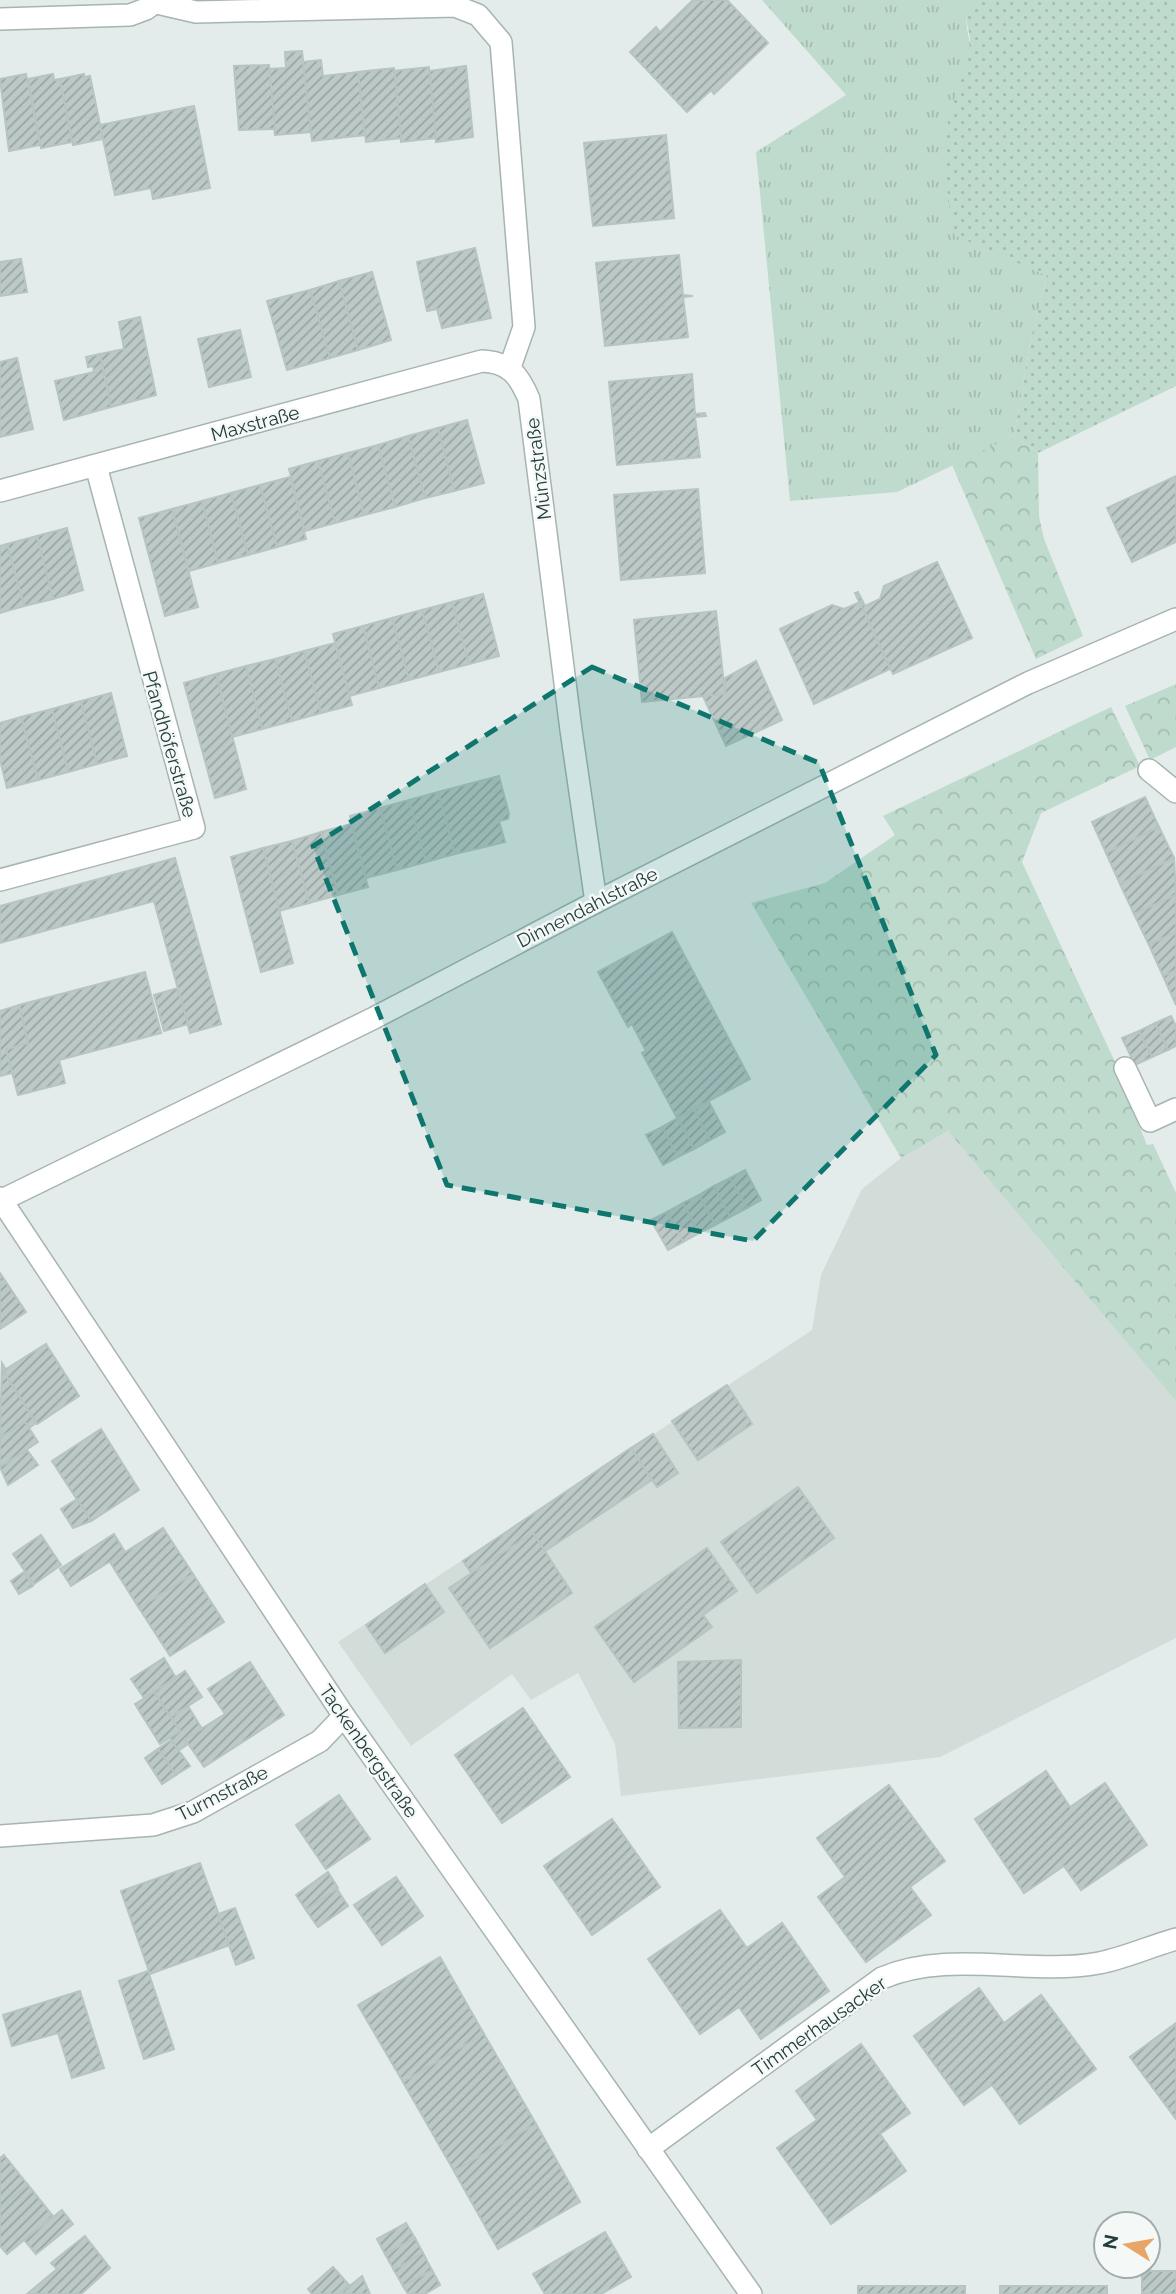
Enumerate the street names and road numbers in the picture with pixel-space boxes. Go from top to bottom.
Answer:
street label: Maxstraße [208,401,302,445]
street label: Münzstraße [521,417,555,521]
street label: Pfandhöferstraße [139,668,201,820]
street label: Dinnendahlstraße [513,862,661,952]
street label: Tackenbergstraße [315,1680,423,1822]
street label: Turmstraße [173,1761,271,1825]
street label: Timmerhausacker [748,1971,891,2080]

